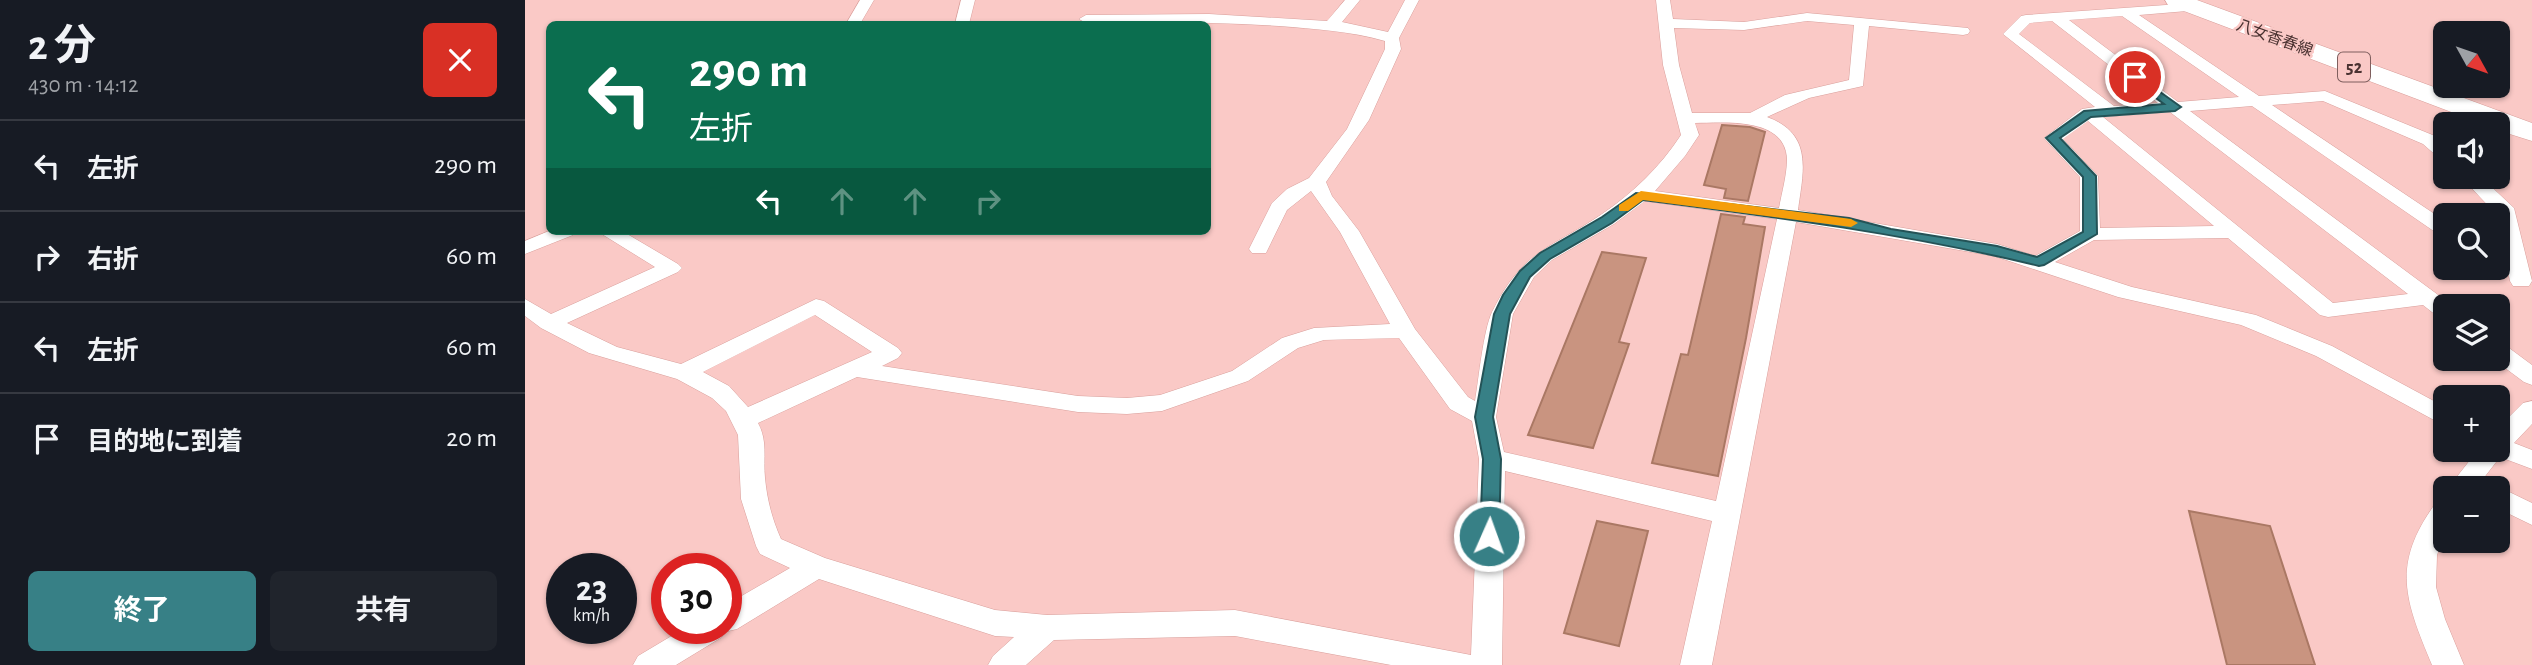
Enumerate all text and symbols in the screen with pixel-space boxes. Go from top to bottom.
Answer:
street label: 八女香春線 [2234,16,2315,59]
north arrow [2433,21,2509,98]
map controls [2433,21,2510,553]
button: close [423,23,497,97]
text: 2 分 [28,25,96,67]
text: 290 m [689,47,808,96]
pin [2105,47,2165,107]
icon: left [574,49,665,140]
road number: 52 [2338,52,2370,82]
icon: arrive [2116,58,2154,96]
text: 430 m · 14:12 [28,74,138,97]
button: sound [2433,112,2510,189]
text: 左折 [689,113,753,145]
icon: left [28,147,66,185]
text: 290 m [434,152,497,178]
text: 左折 [87,156,139,182]
icon: left [750,182,788,220]
icon: ahead [823,182,861,220]
icon: ahead [896,182,934,220]
icon: right [969,182,1007,220]
button: search [2433,203,2510,280]
icon: right [28,238,66,276]
text: 60 m [446,243,497,269]
text: 右折 [87,247,139,273]
button: layers [2433,294,2510,371]
icon: left [28,329,66,367]
text: 60 m [446,334,497,360]
text: 左折 [87,338,139,364]
button: + [2433,385,2510,462]
icon: arrive [28,420,66,458]
text: 20 m [446,425,497,451]
text: 目的地に到着 [87,429,243,455]
button: − [2433,476,2510,553]
position arrow [1452,499,1526,573]
speed limit sign: 30 [651,553,742,644]
button: 終了 [28,571,256,651]
button: 共有 [270,571,497,651]
text: 23 [576,572,607,607]
text: km/h [573,607,610,625]

